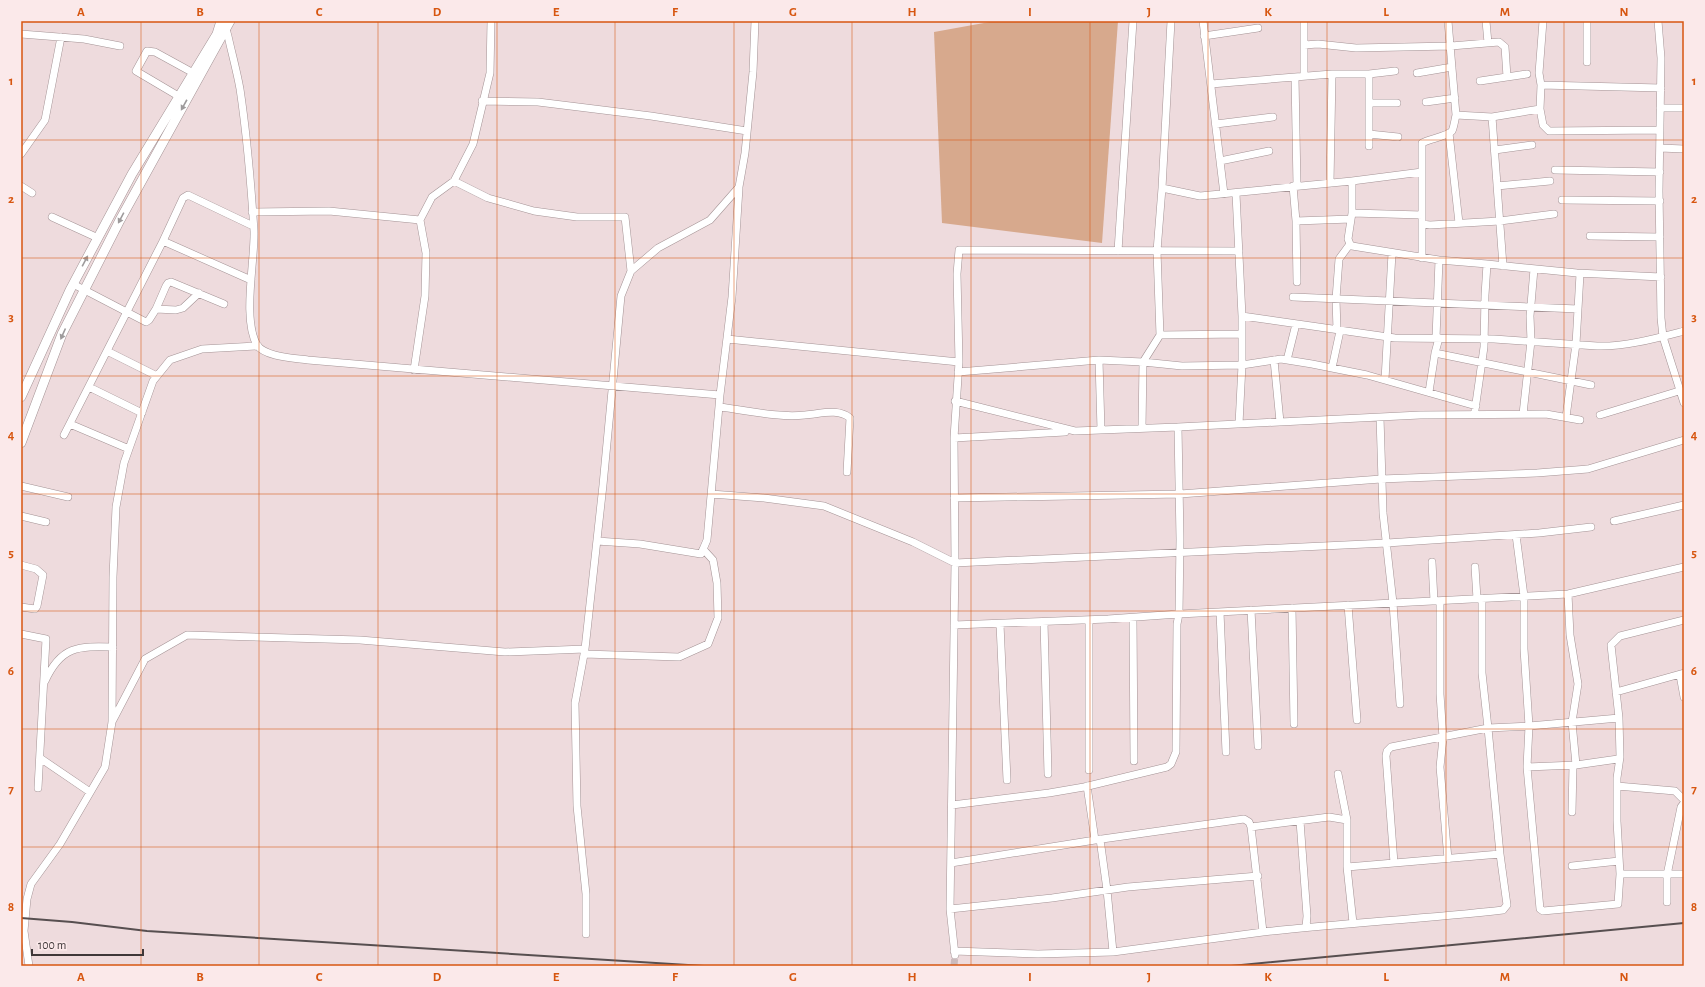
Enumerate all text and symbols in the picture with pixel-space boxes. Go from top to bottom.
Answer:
text: A [77,6,85,19]
text: B [196,6,204,19]
text: C [316,6,323,19]
text: D [433,6,442,19]
text: E [553,6,560,19]
text: F [672,6,679,19]
text: G [789,6,797,19]
text: H [907,6,917,19]
text: I [1028,6,1032,19]
text: J [1147,6,1151,19]
text: K [1264,6,1272,19]
text: L [1383,6,1389,19]
text: M [1500,6,1510,19]
text: N [1619,6,1629,19]
text: 1 [9,75,13,88]
text: 1 [1692,75,1696,88]
one-way arrow [181,99,188,111]
text: 2 [8,193,14,206]
text: 2 [1691,193,1697,206]
one-way arrow [117,212,124,224]
one-way arrow [82,255,89,267]
text: 3 [8,311,14,324]
text: 3 [1691,311,1697,324]
one-way arrow [59,329,65,341]
text: 4 [8,429,15,442]
text: 4 [1691,429,1698,442]
text: 5 [8,547,14,560]
text: 5 [1691,547,1697,560]
text: 6 [8,665,14,678]
text: 6 [1691,665,1697,678]
text: 7 [8,783,14,796]
text: 7 [1691,783,1697,796]
text: 8 [8,901,14,914]
text: 8 [1691,901,1697,914]
scale bar [32,931,143,957]
text: 100 m [38,939,66,951]
text: A [77,971,85,984]
text: B [196,971,204,984]
text: C [316,971,323,984]
text: D [433,971,442,984]
text: E [553,971,560,984]
text: F [672,971,679,984]
text: G [789,971,797,984]
text: H [907,971,917,984]
text: I [1028,971,1032,984]
text: J [1147,971,1151,984]
text: K [1264,971,1272,984]
text: L [1383,971,1389,984]
text: M [1500,971,1510,984]
text: N [1619,971,1629,984]

